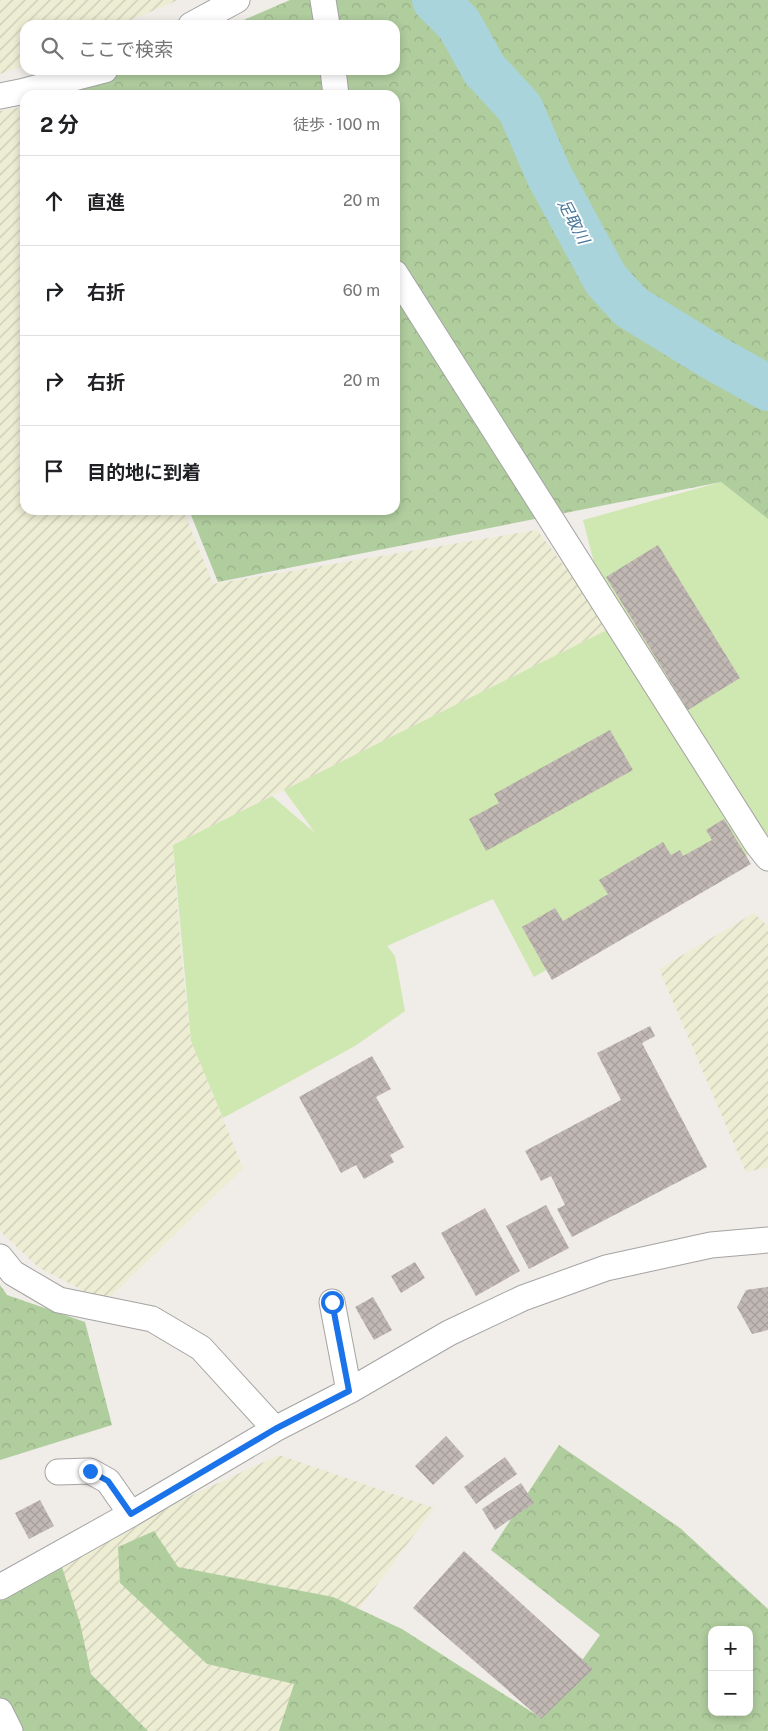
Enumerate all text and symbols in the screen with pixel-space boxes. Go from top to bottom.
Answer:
search box [20,20,400,75]
icon: search [38,34,66,62]
text: ここで検索 [78,38,173,60]
text: 2 分 [40,112,79,137]
text: 徒歩 · 100 m [293,115,380,134]
icon: ahead [40,187,68,215]
text: 直進 [87,191,125,213]
text: 20 m [343,191,380,210]
water label: 足取川 [554,196,594,249]
icon: right [40,277,68,305]
text: 右折 [87,281,125,303]
text: 60 m [343,281,380,300]
icon: right [40,367,68,395]
text: 右折 [87,371,125,393]
text: 20 m [343,371,380,390]
icon: arrive [40,457,68,485]
text: 目的地に到着 [87,461,201,483]
route start [321,1291,344,1314]
route end [79,1460,102,1483]
map controls [708,1626,753,1716]
button: + [708,1626,753,1671]
button: − [708,1671,753,1716]

